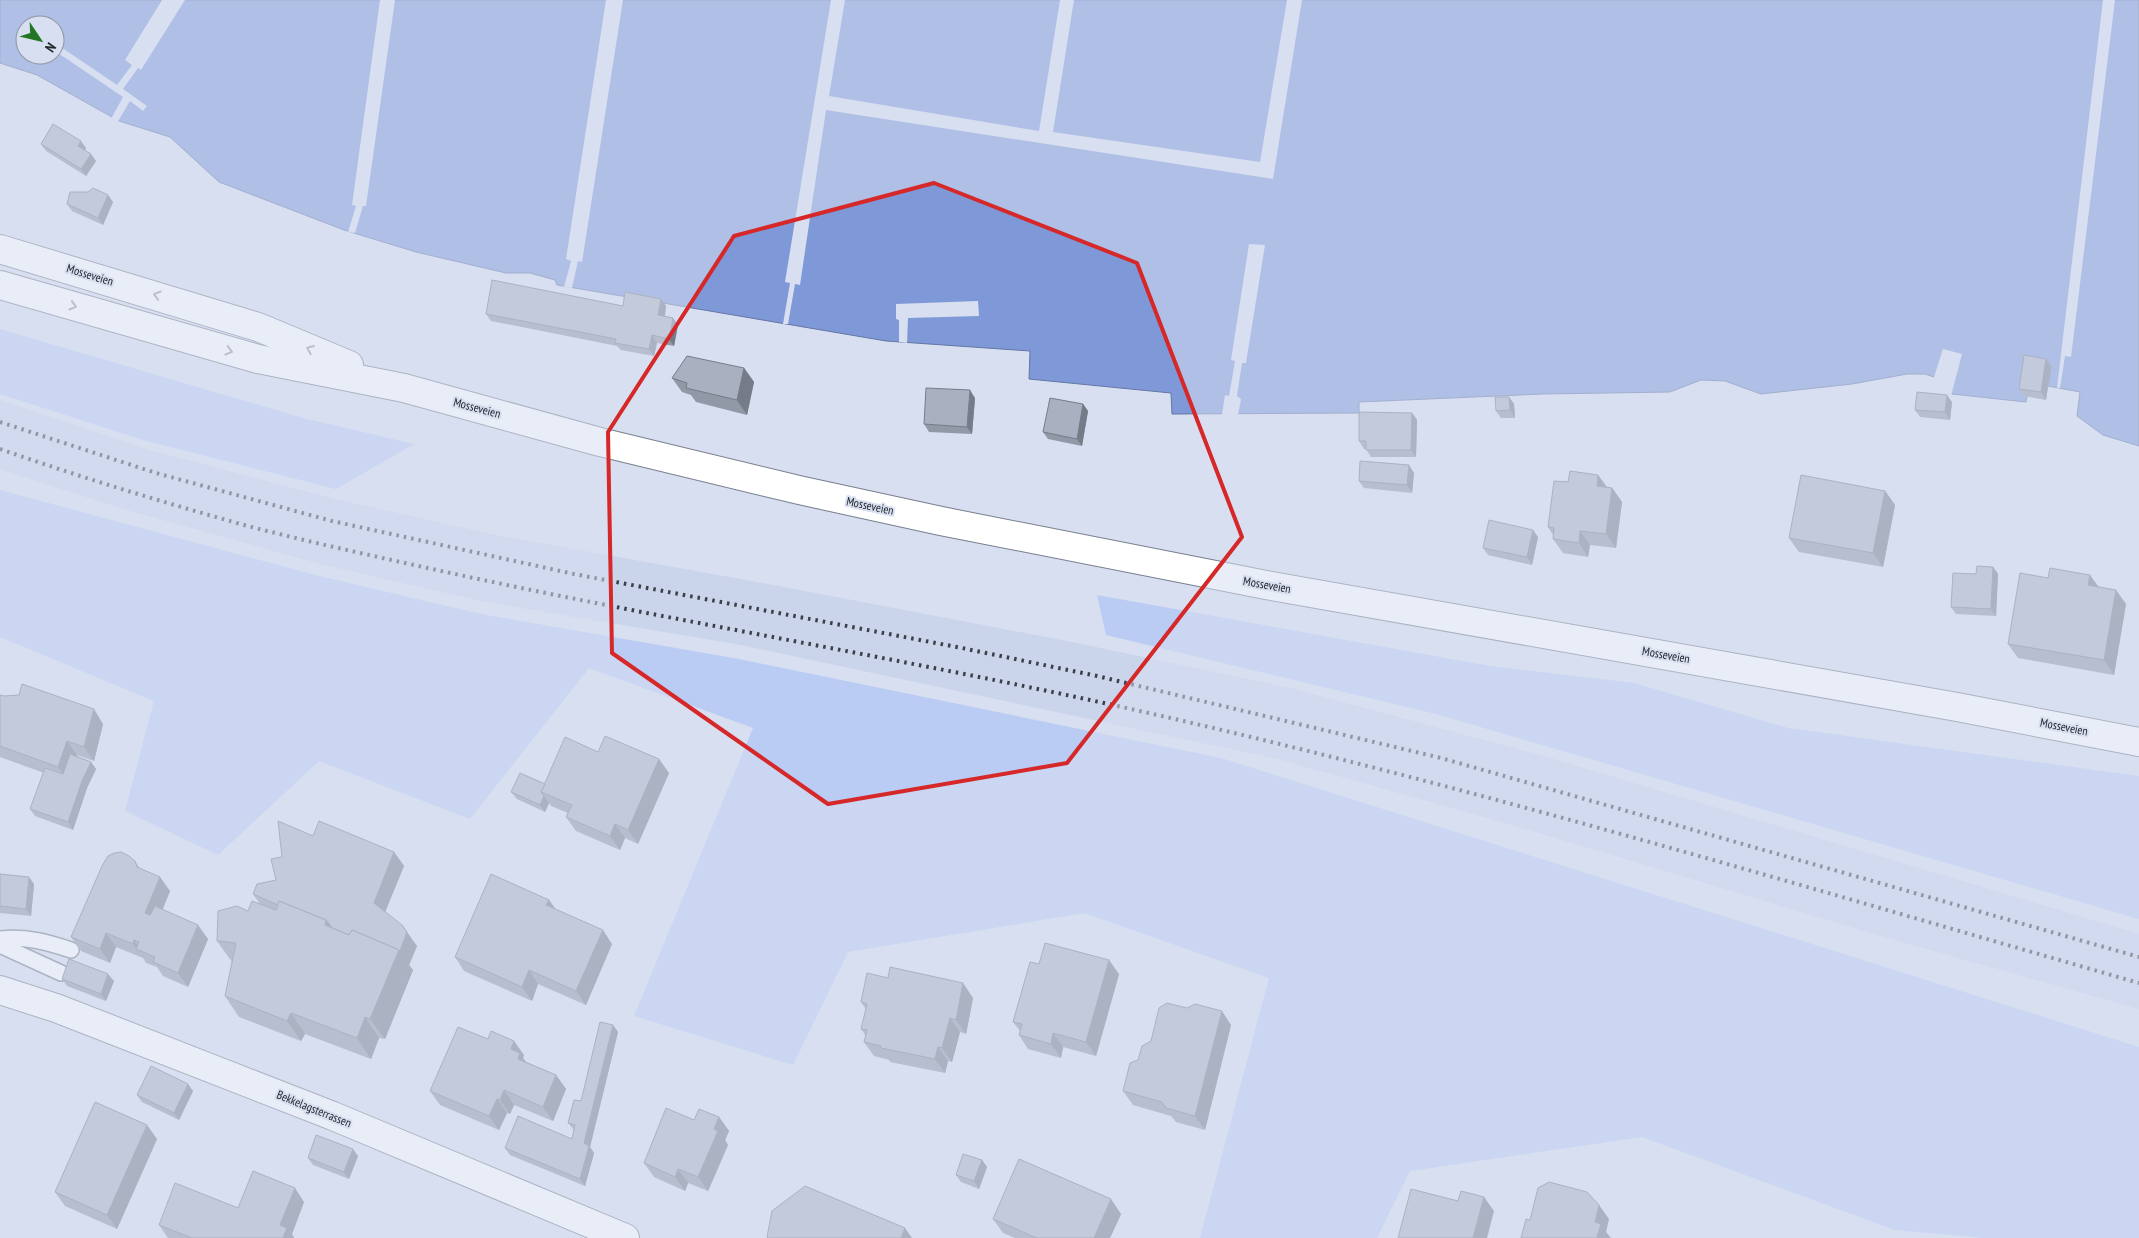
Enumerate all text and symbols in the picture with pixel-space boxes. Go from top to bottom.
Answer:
north arrow [15,15,65,65]
text: N [41,39,60,56]
street label: Mosseveien [65,260,115,289]
one-way arrow [153,291,162,301]
one-way arrow [68,300,77,310]
one-way arrow [306,344,315,355]
one-way arrow [225,345,233,356]
street label: Mosseveien [452,394,502,421]
street label: Mosseveien [845,493,895,518]
street label: Mosseveien [1242,573,1292,596]
street label: Mosseveien [1641,643,1691,666]
street label: Mosseveien [2039,715,2089,738]
street label: Bekkelagsterrassen [275,1087,354,1130]

